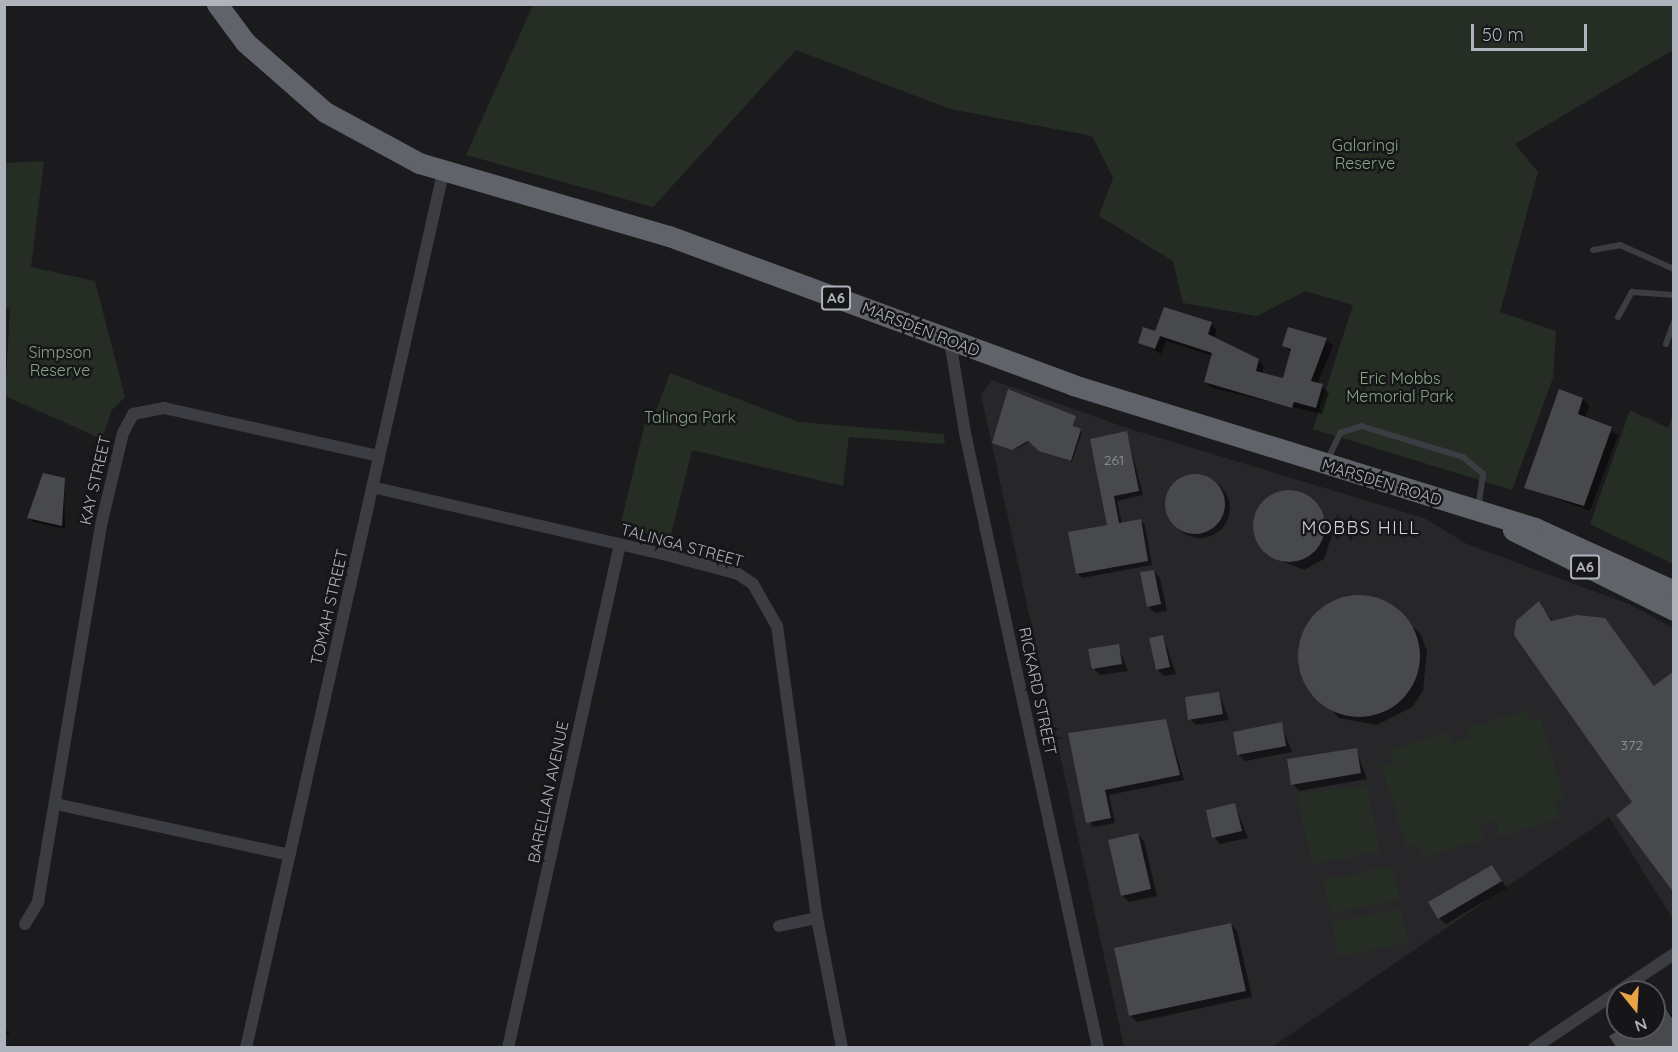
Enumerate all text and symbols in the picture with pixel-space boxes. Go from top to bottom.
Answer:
scale bar [1474,12,1590,50]
text: 50 m [1482,23,1524,46]
park label: Galaringi Reserve [1332,135,1398,173]
road number: A6 [821,286,851,310]
street label: MARSDEN ROAD [859,298,983,360]
park label: Simpson Reserve [28,342,92,380]
park label: Eric Mobbs Memorial Park [1346,368,1454,406]
park label: Talinga Park [644,407,736,427]
street label: KAY STREET [75,434,115,526]
house number: 261 [1104,452,1124,468]
street label: MARSDEN ROAD [1320,455,1444,509]
district label: MOBBS HILL [1302,517,1420,539]
street label: TALINGA STREET [618,519,746,571]
street label: TOMAH STREET [306,547,352,667]
road number: A6 [1570,555,1600,579]
street label: RICKARD STREET [1015,625,1061,757]
street label: BARELLAN AVENUE [524,719,572,865]
house number: 372 [1621,737,1643,753]
north arrow [1606,980,1666,1040]
text: N [1632,1014,1650,1037]

